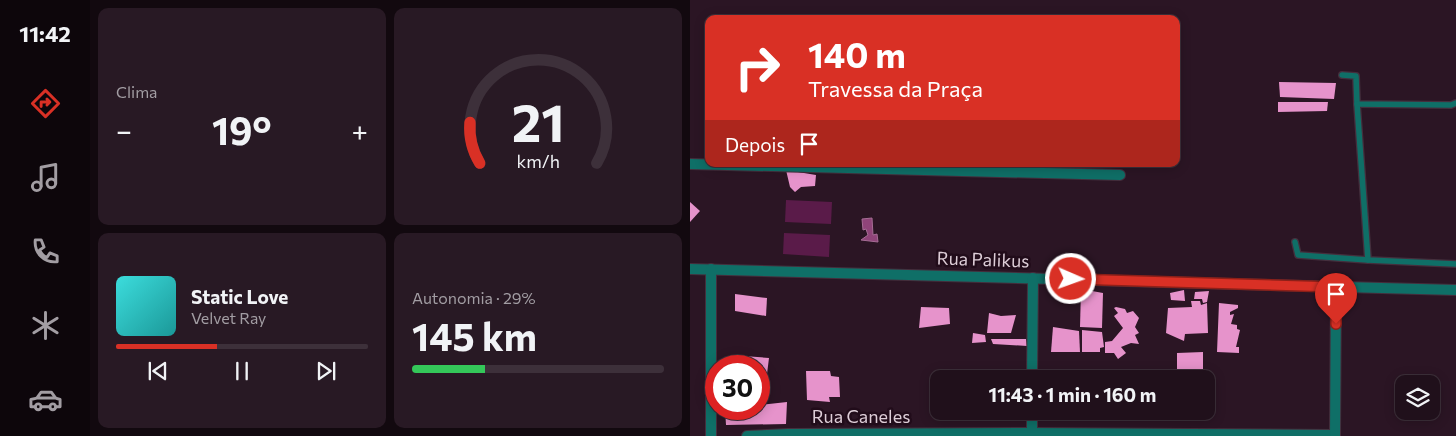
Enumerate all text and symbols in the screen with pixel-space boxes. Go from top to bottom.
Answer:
text: 11:42 [19,20,71,47]
text: 140 m [808,32,906,75]
icon: right [725,35,790,100]
text: Travessa da Praça [808,75,983,102]
text: Clima [116,82,157,101]
icon: directions [28,86,63,121]
text: 21 [511,89,565,153]
text: 19° [212,106,272,153]
text: − [116,113,132,147]
text: + [352,113,368,147]
icon: arrive [795,130,823,158]
text: Depois [725,133,785,156]
text: km/h [516,150,560,172]
icon: music [28,160,63,195]
icon: phone [28,234,63,269]
street label: Rua Palikus [936,246,1030,272]
position arrow [1044,252,1096,304]
pin [1315,273,1357,324]
icon: arrive [1322,280,1350,308]
text: Static Love [191,285,288,308]
text: Autonomia · 29% [412,288,536,307]
icon: climate [28,308,63,343]
text: Velvet Ray [191,308,266,327]
text: 145 km [412,312,537,359]
speed limit sign: 30 [705,355,770,420]
icon: previous [144,357,172,385]
icon: pause [228,357,256,385]
icon: next [312,357,340,385]
map controls [1395,375,1440,420]
button: layers [1395,375,1440,420]
icon: car [28,382,63,417]
text: 11:43 · 1 min · 160 m [989,383,1156,406]
street label: Rua Caneles [812,405,910,427]

